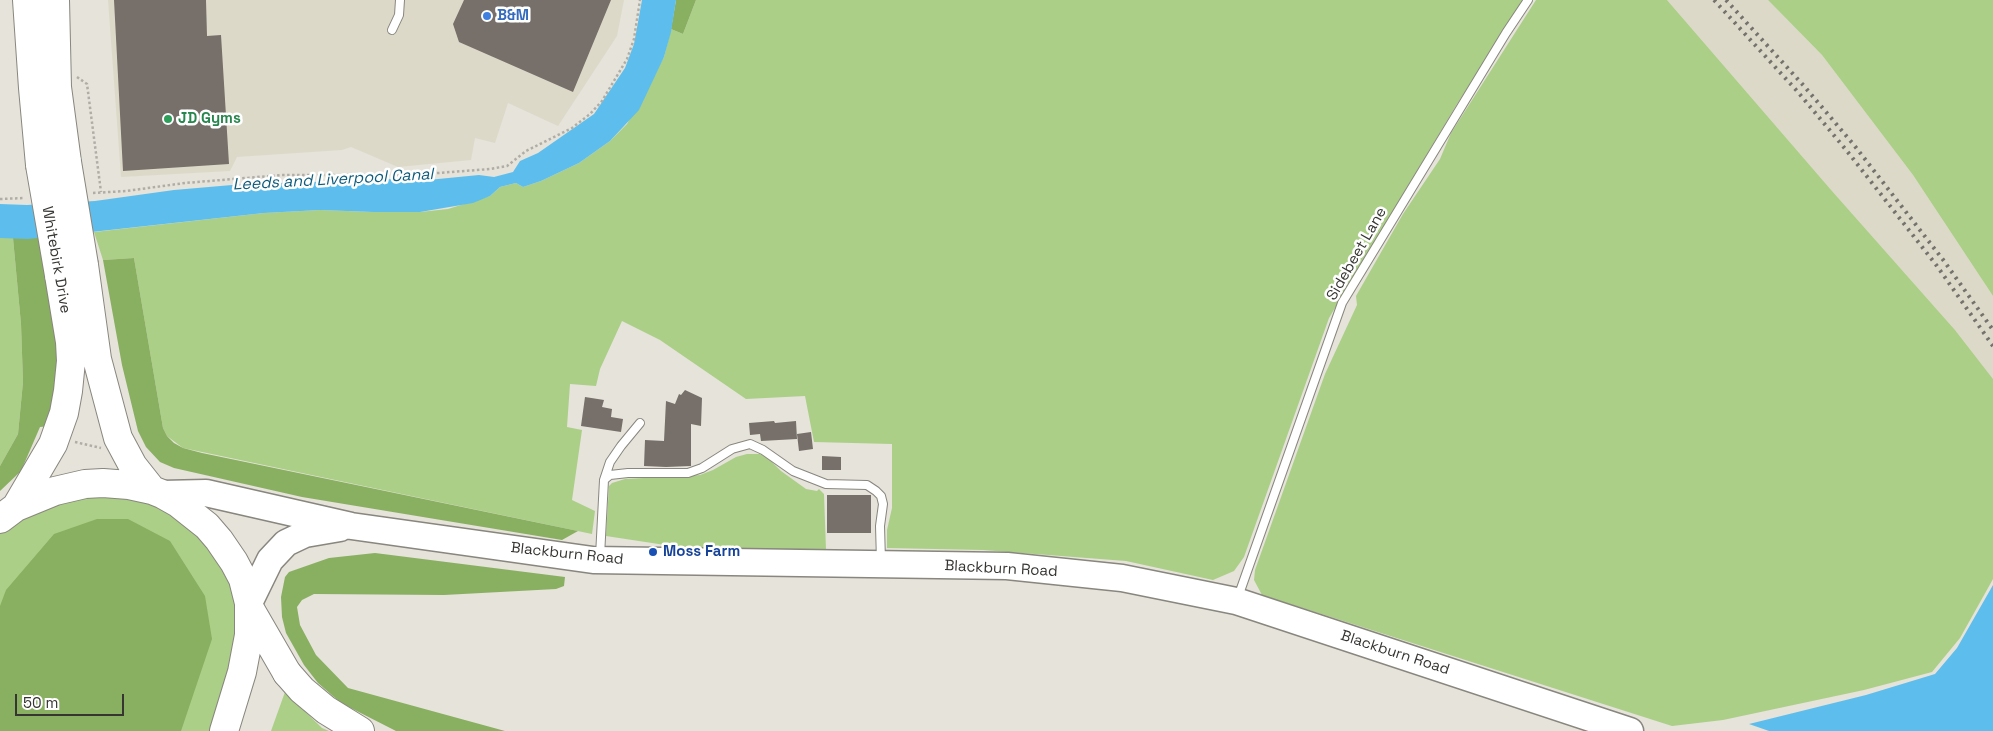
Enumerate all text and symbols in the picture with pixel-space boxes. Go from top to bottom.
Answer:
place label: B&M [497,7,529,25]
marker: B&M [481,10,493,22]
place label: JD Gyms [178,110,241,128]
marker: JD Gyms [162,113,174,125]
water label: Leeds and Liverpool Canal [232,165,434,195]
street label: Sidebeet Lane [1323,204,1391,304]
street label: Whitebirk Drive [38,205,74,315]
street label: Blackburn Road [510,539,624,569]
place label: Moss Farm [663,543,740,561]
marker: Moss Farm [647,546,659,558]
street label: Blackburn Road [944,557,1058,581]
street label: Blackburn Road [1338,627,1452,679]
scale bar [18,684,126,716]
text: 50 m [23,693,58,712]

